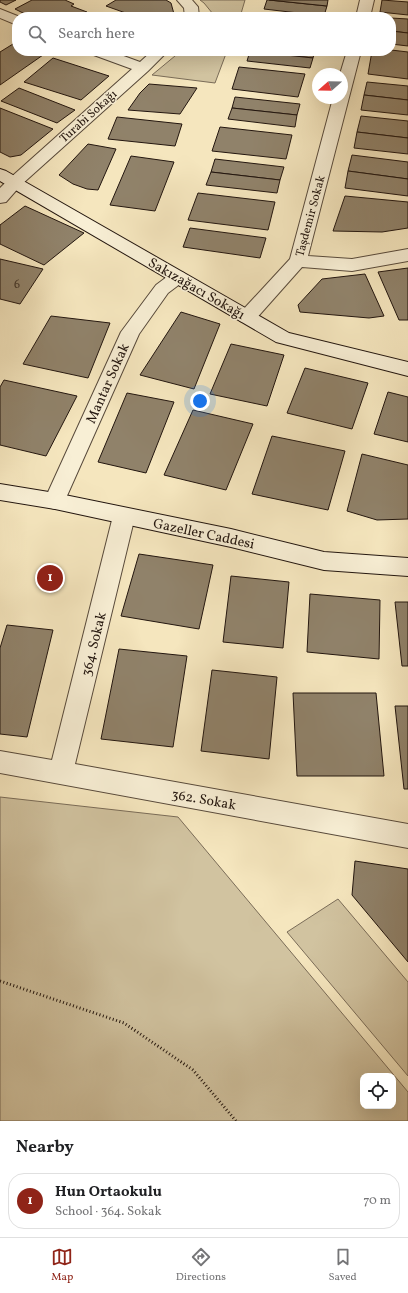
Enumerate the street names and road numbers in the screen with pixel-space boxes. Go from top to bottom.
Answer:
street label: Turabi Sokağı [57,86,121,147]
street label: Taşdemir Sokak [292,173,330,259]
street label: Sakızağacı Sokağı [144,254,248,325]
street label: Mantar Sokak [82,340,135,427]
street label: Gazeller Caddesi [151,514,256,554]
street label: 364. Sokak [77,610,112,678]
street label: 362. Sokak [170,785,238,816]

